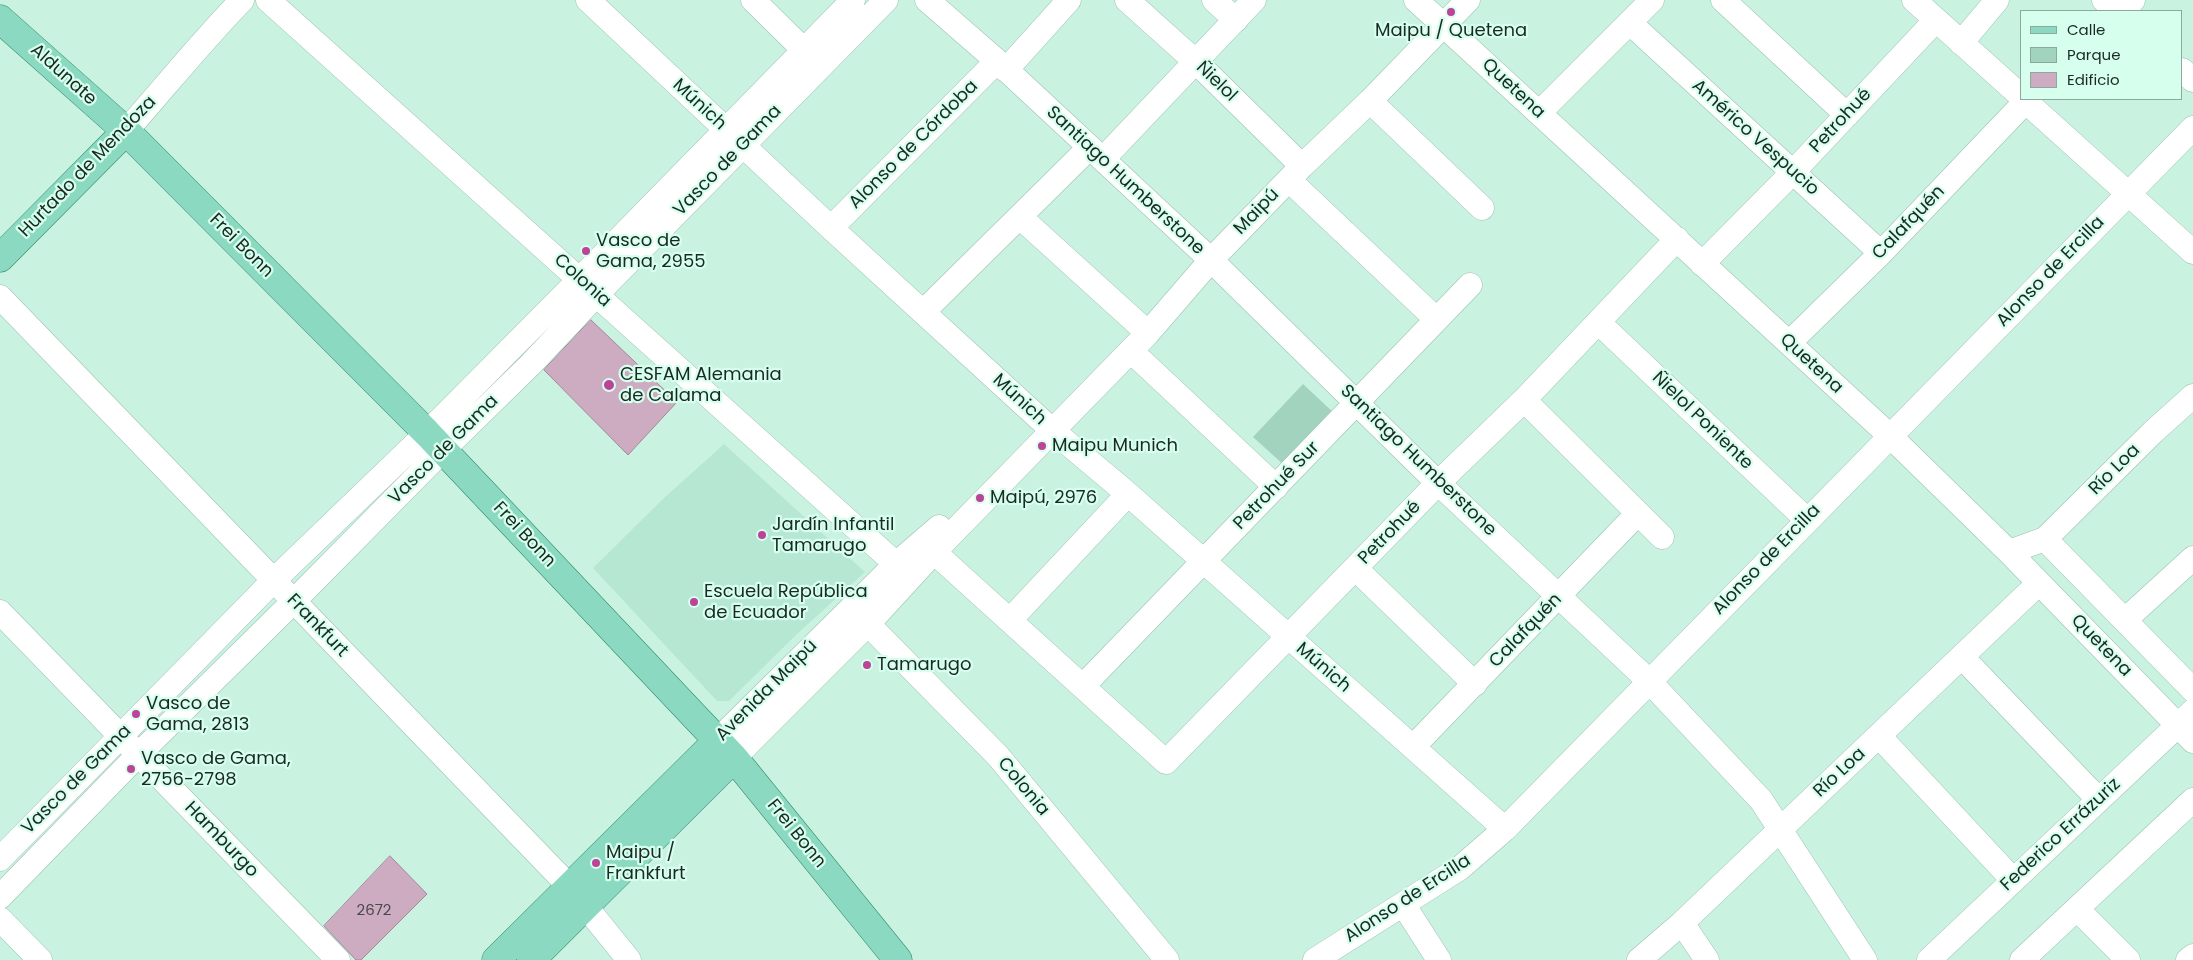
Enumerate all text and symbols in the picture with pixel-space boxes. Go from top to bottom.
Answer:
marker: Maipu / Quetena [1445,6,1457,18]
legend [2020,10,2183,100]
text: Calle [2067,19,2105,40]
place label: Maipu / Quetena [1375,20,1527,42]
street label: Aldunate [25,40,101,110]
text: Parque [2067,44,2120,65]
street label: Quetena [1477,54,1549,124]
street label: Ñielol [1191,57,1241,107]
text: Edificio [2067,69,2120,90]
street label: Múnich [668,75,730,135]
street label: Américo Vespucio [1687,75,1823,201]
street label: Alonso de Córdoba [845,76,983,214]
street label: Petrohué [1806,84,1876,158]
street label: Hurtado de Mendoza [15,92,161,242]
street label: Vasco de Gama [670,101,786,221]
street label: Santiago Humberstone [1041,102,1209,260]
street label: Calafquén [1868,181,1950,265]
street label: Maipú [1230,184,1284,240]
street label: Frei Bonn [204,209,278,283]
street label: Alonso de Ercilla [1993,212,2109,332]
place label: Vasco de Gama, 2955 [596,230,706,272]
marker: Vasco de Gama, 2955 [580,245,592,257]
street label: Colonia [549,250,615,312]
street label: Quetena [1775,329,1847,399]
place label: CESFAM Alemania de Calama [620,364,782,406]
street label: Ñielol Poniente [1647,367,1757,475]
street label: Múnich [988,370,1050,430]
marker: CESFAM Alemania de Calama [602,378,616,392]
street label: Santiago Humberstone [1335,381,1501,541]
street label: Vasco de Gama [385,391,503,509]
place label: Maipu Munich [1052,435,1178,457]
street label: Petrohué Sur [1230,437,1324,535]
marker: Maipu Munich [1036,440,1048,452]
street label: Río Loa [2085,440,2145,500]
place label: Maipú, 2976 [990,487,1097,509]
marker: Maipú, 2976 [974,492,986,504]
street label: Petrohué [1354,497,1426,569]
street label: Frei Bonn [488,498,560,572]
street label: Alonso de Ercilla [1709,500,1825,620]
place label: Jardín Infantil Tamarugo [772,514,894,556]
marker: Jardín Infantil Tamarugo [756,529,768,541]
place label: Escuela República de Ecuador [704,581,868,624]
street label: Calafquén [1485,589,1567,673]
street label: Frankfurt [282,590,352,662]
marker: Escuela República de Ecuador [688,596,700,608]
street label: Quetena [2066,610,2136,682]
street label: Avenida Maipú [712,636,822,746]
street label: Múnich [1291,638,1355,698]
place label: Tamarugo [877,654,972,676]
marker: Tamarugo [861,659,873,671]
place label: Vasco de Gama, 2813 [146,693,249,736]
marker: Vasco de Gama, 2813 [130,708,142,720]
street label: Vasco de Gama [18,721,136,839]
street label: Río Loa [1810,744,1870,802]
place label: Vasco de Gama, 2756-2798 [141,748,291,791]
street label: Colonia [992,753,1054,821]
marker: Vasco de Gama, 2756-2798 [125,763,137,775]
street label: Federico Errázuriz [1997,774,2125,896]
street label: Frei Bonn [762,795,830,873]
street label: Hamburgo [179,798,263,882]
place label: Maipu / Frankfurt [606,842,685,884]
street label: Alonso de Ercilla [1341,850,1475,948]
marker: Maipu / Frankfurt [590,857,602,869]
house number: 2672 [357,902,391,920]

